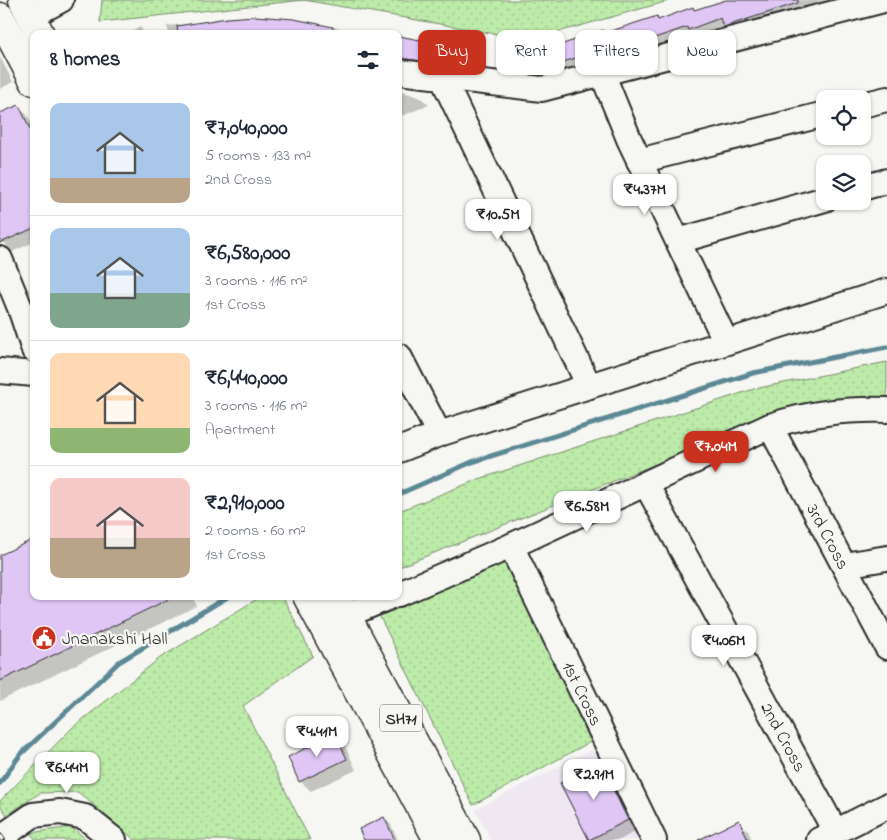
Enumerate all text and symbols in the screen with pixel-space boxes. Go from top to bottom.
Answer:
chip: Buy [418,30,486,75]
chip: Rent [496,30,565,75]
chip: Filters [575,30,658,75]
chip: New [668,30,736,75]
text: 8 homes [50,45,120,75]
icon: filters [354,46,382,74]
map controls [816,90,871,210]
button: locate [816,90,871,145]
text: ₹7,040,000 [205,114,288,144]
icon: home [90,123,150,183]
text: 5 rooms · 133 m² [205,144,311,168]
button: layers [816,155,871,210]
text: 2nd Cross [205,168,272,192]
pin: ₹4.37M [604,174,686,216]
text: ₹4.37M [624,178,666,202]
pin: ₹10.5M [457,198,539,241]
text: ₹10.5M [476,203,520,227]
text: ₹6,580,000 [205,239,290,269]
icon: home [90,248,150,308]
text: 3 rooms · 116 m² [205,269,308,293]
text: 1st Cross [205,293,266,317]
text: ₹6,440,000 [205,364,288,394]
icon: home [90,373,150,433]
text: 3 rooms · 116 m² [205,394,308,418]
text: Apartment [205,418,275,442]
pin: ₹7.04M [675,430,757,473]
text: ₹7.04M [695,435,737,459]
text: ₹2,910,000 [205,489,285,519]
pin: ₹6.58M [546,490,628,533]
text: ₹6.58M [565,495,609,519]
icon: home [90,498,150,558]
street label: 3rd Cross [799,500,855,575]
text: 2 rooms · 60 m² [205,519,306,543]
text: 1st Cross [205,543,266,567]
pin: ₹4.06M [683,624,765,667]
public building icon: Jnanakshi Hall [31,625,57,651]
place label: Jnanakshi Hall [62,627,168,653]
text: ₹4.06M [702,629,746,653]
street label: 1st Cross [554,658,608,731]
street label: 2nd Cross [752,698,812,777]
road number: SH71 [380,704,422,731]
pin: ₹4.41M [276,716,358,758]
text: ₹4.41M [297,720,337,744]
pin: ₹6.44M [26,752,108,794]
text: ₹6.44M [46,756,88,780]
pin: ₹2.91M [553,758,635,801]
text: ₹2.91M [574,763,614,787]

